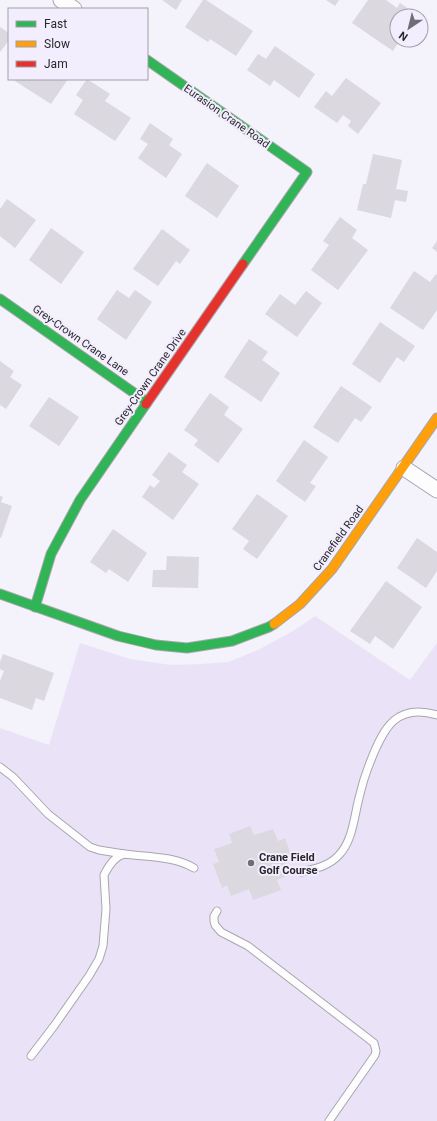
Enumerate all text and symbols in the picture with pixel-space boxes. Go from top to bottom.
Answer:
legend [8,8,148,80]
north arrow [389,8,429,48]
text: Fast [44,17,67,31]
text: N [396,28,410,43]
text: Slow [44,37,70,51]
text: Jam [44,57,68,71]
street label: Eurasion Crane Road [181,82,272,151]
street label: Grey-Crown Crane Lane [30,302,131,379]
street label: Grey-Crown Crane Drive [112,326,189,428]
street label: Cranefield Road [310,503,366,573]
place label: Crane Field Golf Course [259,851,318,877]
marker: Crane Field Golf Course [246,858,256,868]

